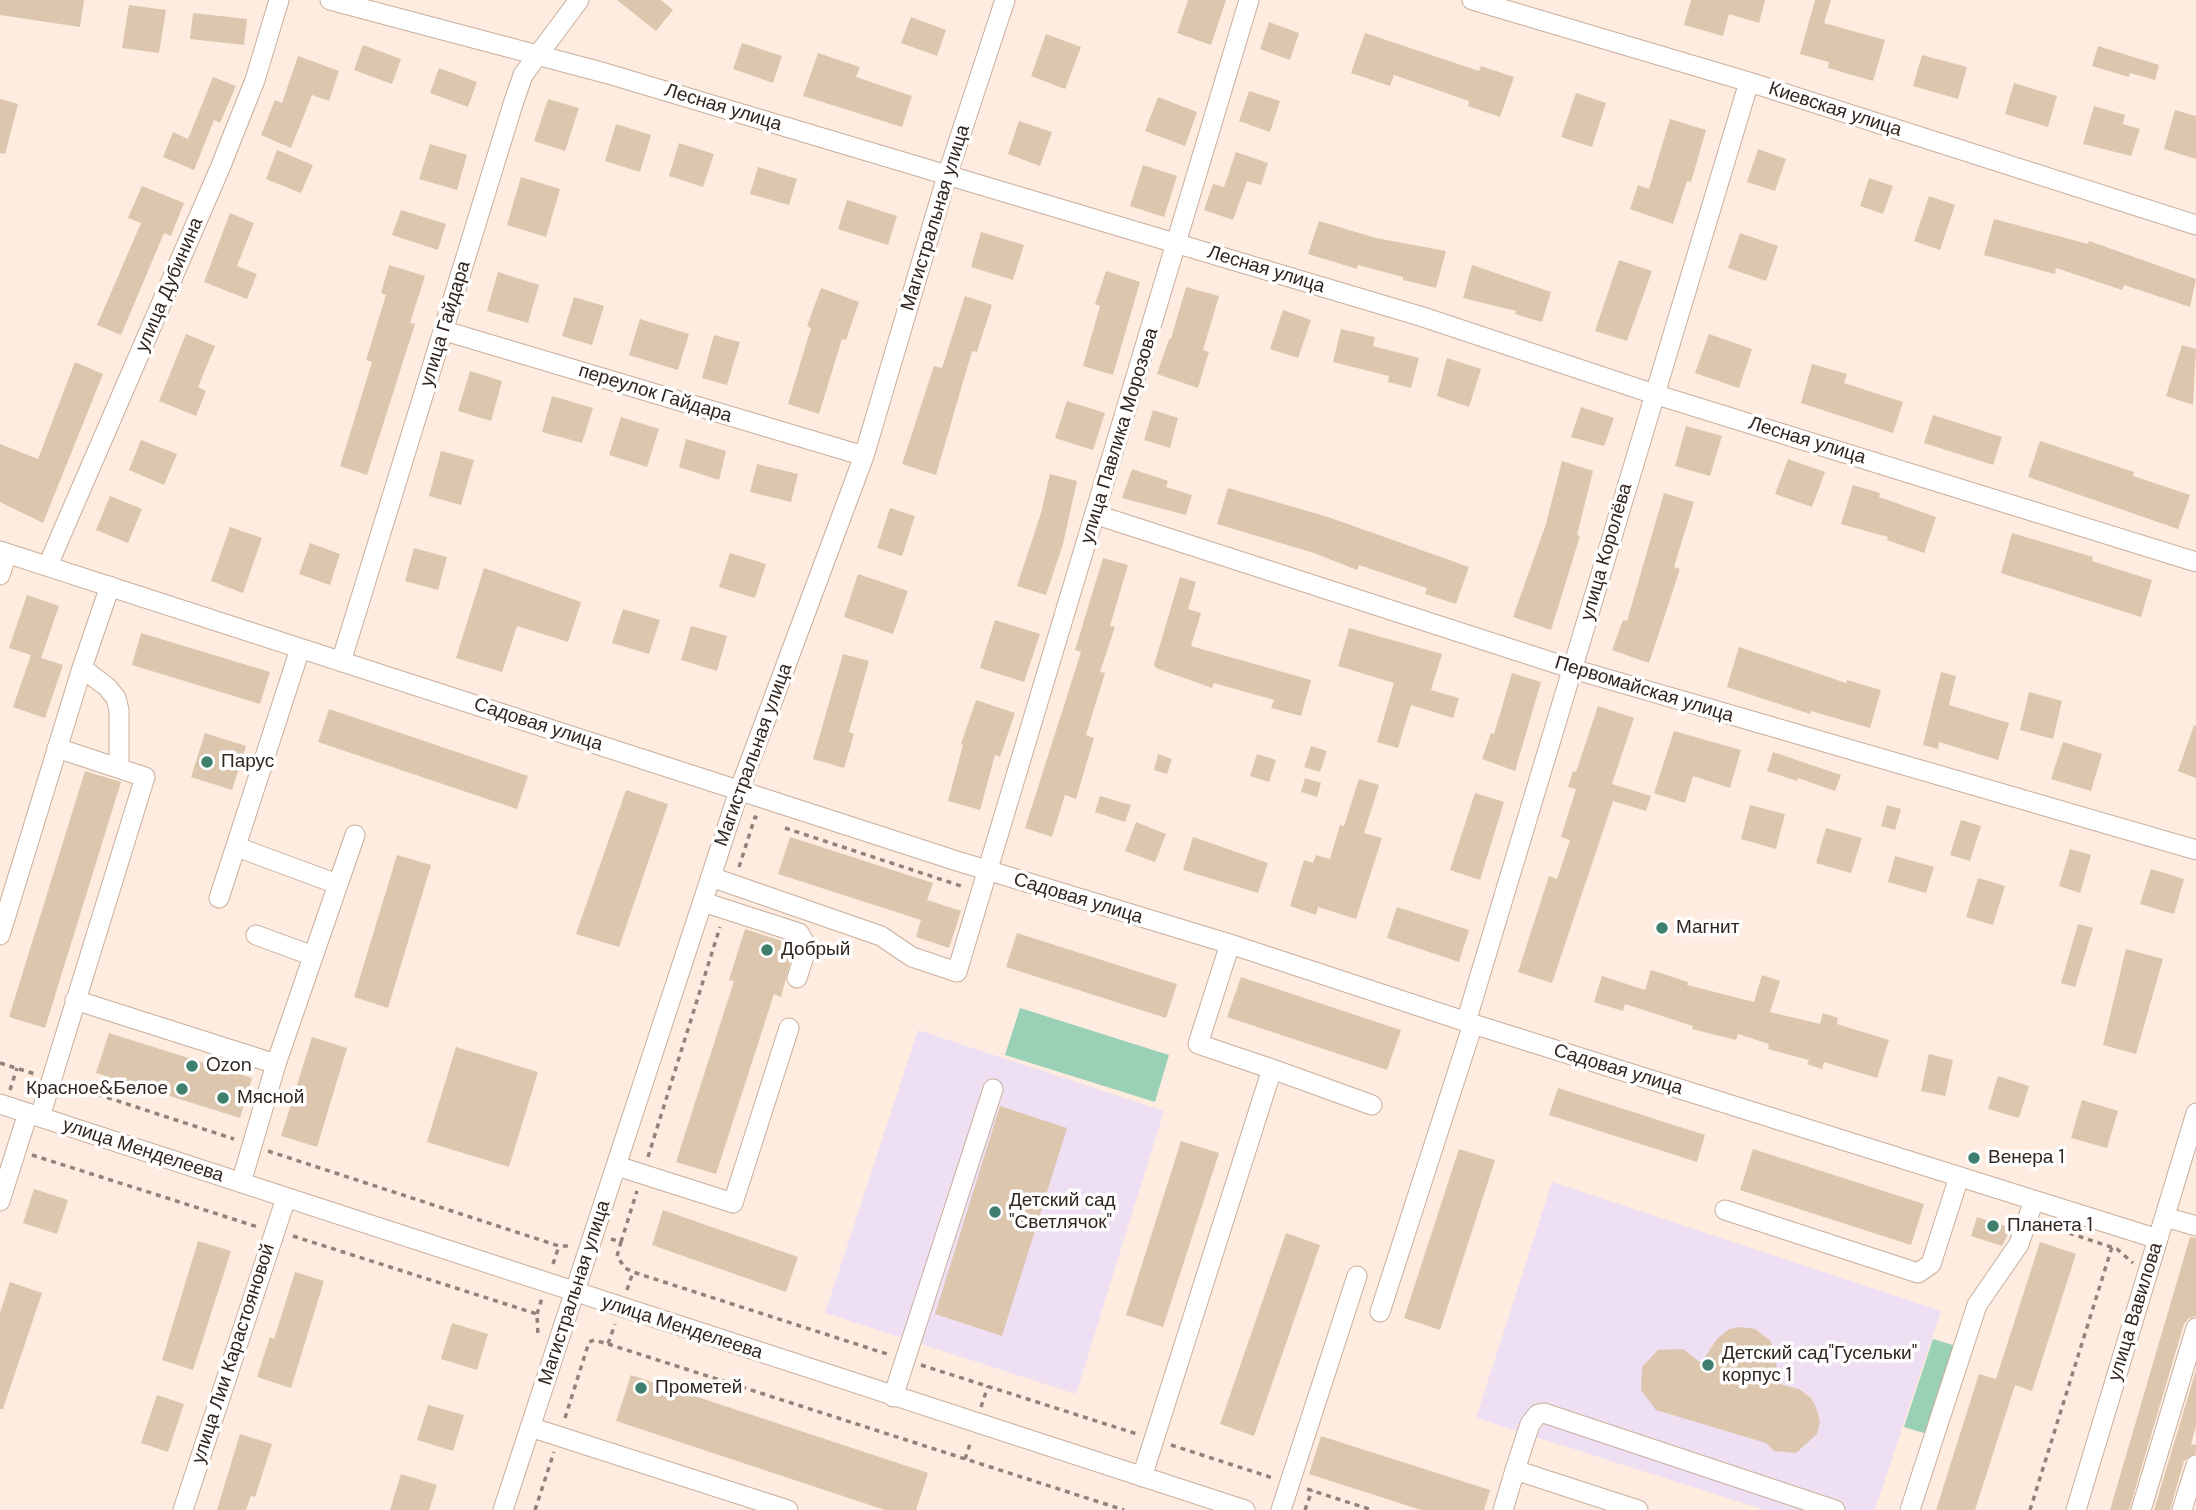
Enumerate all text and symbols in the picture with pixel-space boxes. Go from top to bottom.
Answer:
street label: Киевская улица [1766,78,1904,142]
street label: Лесная улица [662,79,784,137]
street label: Магистральная улица [897,122,975,314]
street label: улица Дубинина [131,214,209,356]
street label: Лесная улица [1205,241,1327,299]
street label: улица Гайдара [416,258,476,390]
street label: улица Павлика Морозова [1076,325,1164,547]
street label: переулок Гайдара [576,360,734,428]
street label: Лесная улица [1746,412,1868,470]
street label: улица Королёва [1577,481,1637,623]
street label: Первомайская улица [1552,652,1736,728]
street label: Магистральная улица [710,660,798,850]
street label: Садовая улица [471,693,605,757]
place label: Парус [221,751,274,773]
marker: Парус [199,754,215,770]
street label: Садовая улица [1011,868,1145,930]
place label: Магнит [1676,917,1739,939]
marker: Магнит [1654,920,1670,936]
place label: Добрый [781,939,850,961]
marker: Добрый [759,942,775,958]
street label: Садовая улица [1551,1039,1685,1101]
place label: Ozon [206,1055,252,1077]
marker: Ozon [184,1058,200,1074]
place label: Красное&Белое [26,1078,168,1100]
marker: Красное&Белое [174,1081,190,1097]
place label: Мясной [237,1087,304,1109]
marker: Мясной [215,1090,231,1106]
street label: улица Менделеева [60,1114,226,1188]
place label: Венера 1 [1988,1147,2064,1169]
marker: Венера 1 [1966,1150,1982,1166]
place label: Детский сад "Светлячок" [1009,1190,1116,1234]
street label: Магистральная улица [534,1198,616,1388]
marker: Детский сад "Светлячок" [987,1204,1003,1220]
place label: Планета 1 [2007,1215,2093,1237]
marker: Планета 1 [1985,1218,2001,1234]
street label: улица Вавилова [2104,1240,2168,1384]
street label: улица Лии Карастояновой [188,1241,280,1467]
street label: улица Менделеева [599,1291,765,1365]
place label: Детский сад"Гусельки" корпус 1 [1722,1343,1917,1387]
marker: Детский сад"Гусельки" корпус 1 [1700,1357,1716,1373]
place label: Прометей [655,1377,742,1399]
marker: Прометей [633,1380,649,1396]

